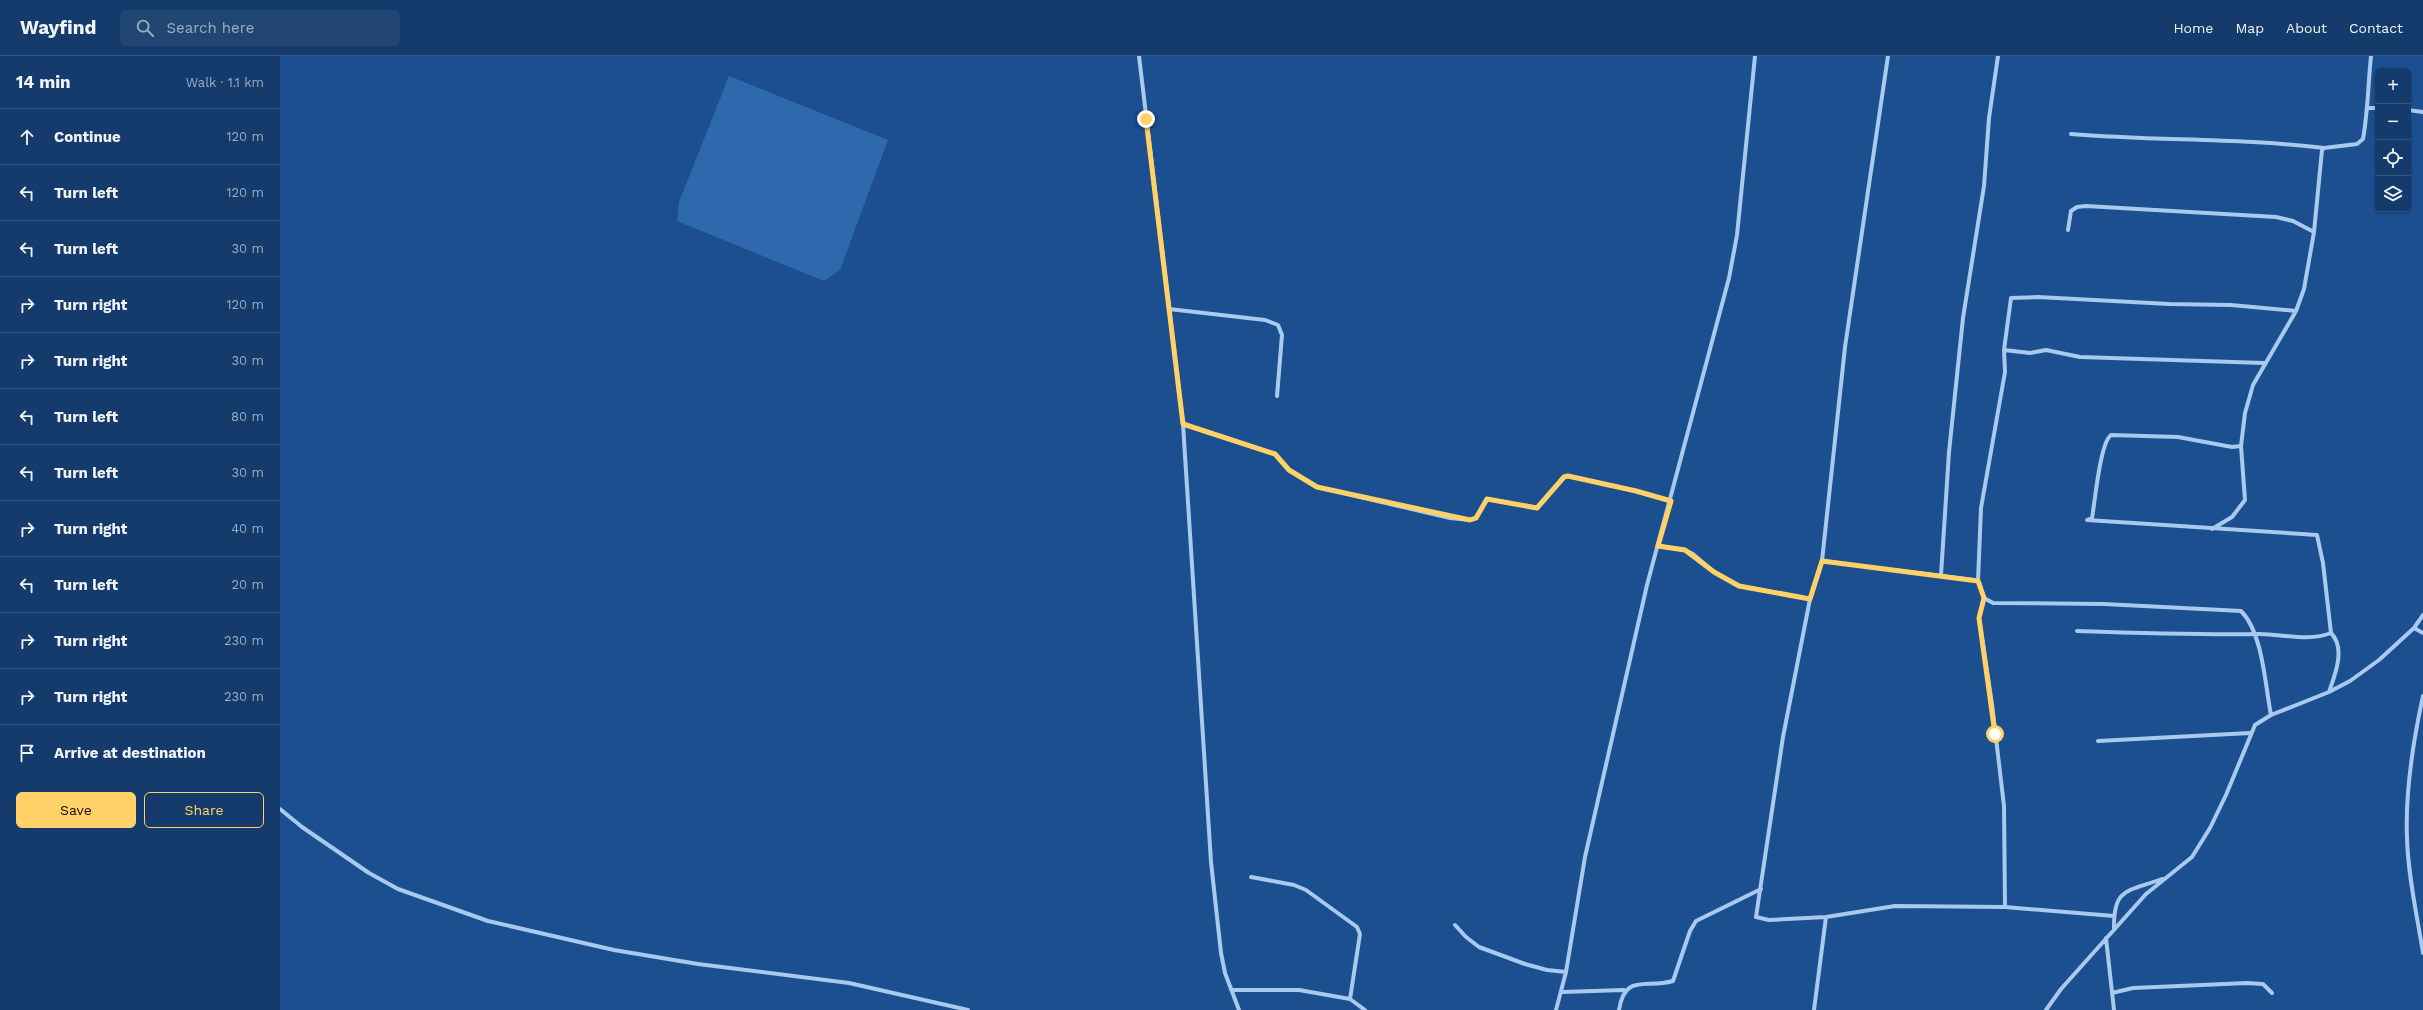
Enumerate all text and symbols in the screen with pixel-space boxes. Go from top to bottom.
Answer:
search box [120,10,400,46]
text: Wayfind [20,16,96,39]
icon: search [134,17,156,39]
text: Search here [166,19,254,37]
text: Home [2173,20,2213,36]
text: Map [2235,20,2264,36]
text: About [2286,20,2327,36]
text: Contact [2349,20,2403,36]
map controls [2375,68,2411,212]
button: + [2375,68,2411,104]
text: 14 min [16,72,71,92]
text: Walk · 1.1 km [186,75,264,90]
button: − [2375,104,2411,140]
route end [1137,110,1155,128]
icon: ahead [16,126,38,148]
text: Continue [54,128,121,146]
text: 120 m [226,129,264,144]
button: locate [2375,140,2411,176]
button: layers [2375,176,2411,212]
icon: left [16,182,38,204]
text: Turn left [54,184,118,202]
text: 120 m [226,185,264,200]
icon: left [16,238,38,260]
text: Turn left [54,240,118,258]
text: 30 m [232,241,264,256]
icon: right [16,294,38,316]
text: Turn right [54,296,127,314]
text: 120 m [226,297,264,312]
icon: right [16,350,38,372]
text: Turn right [54,352,127,370]
text: 30 m [232,353,264,368]
icon: left [16,406,38,428]
text: Turn left [54,408,118,426]
text: 80 m [231,409,264,424]
icon: left [16,462,38,484]
text: Turn left [54,464,118,482]
text: 30 m [232,465,264,480]
icon: right [16,518,38,540]
text: Turn right [54,520,127,538]
text: 40 m [231,521,264,536]
icon: left [16,574,38,596]
text: Turn left [54,576,118,594]
text: 20 m [232,577,264,592]
icon: right [16,630,38,652]
text: Turn right [54,632,127,650]
text: 230 m [224,633,264,648]
icon: right [16,686,38,708]
text: Turn right [54,688,127,706]
text: 230 m [224,689,264,704]
route start [1986,725,2004,743]
icon: arrive [16,742,38,764]
text: Arrive at destination [54,744,206,762]
button: Save [16,792,136,828]
button: Share [144,792,264,828]

